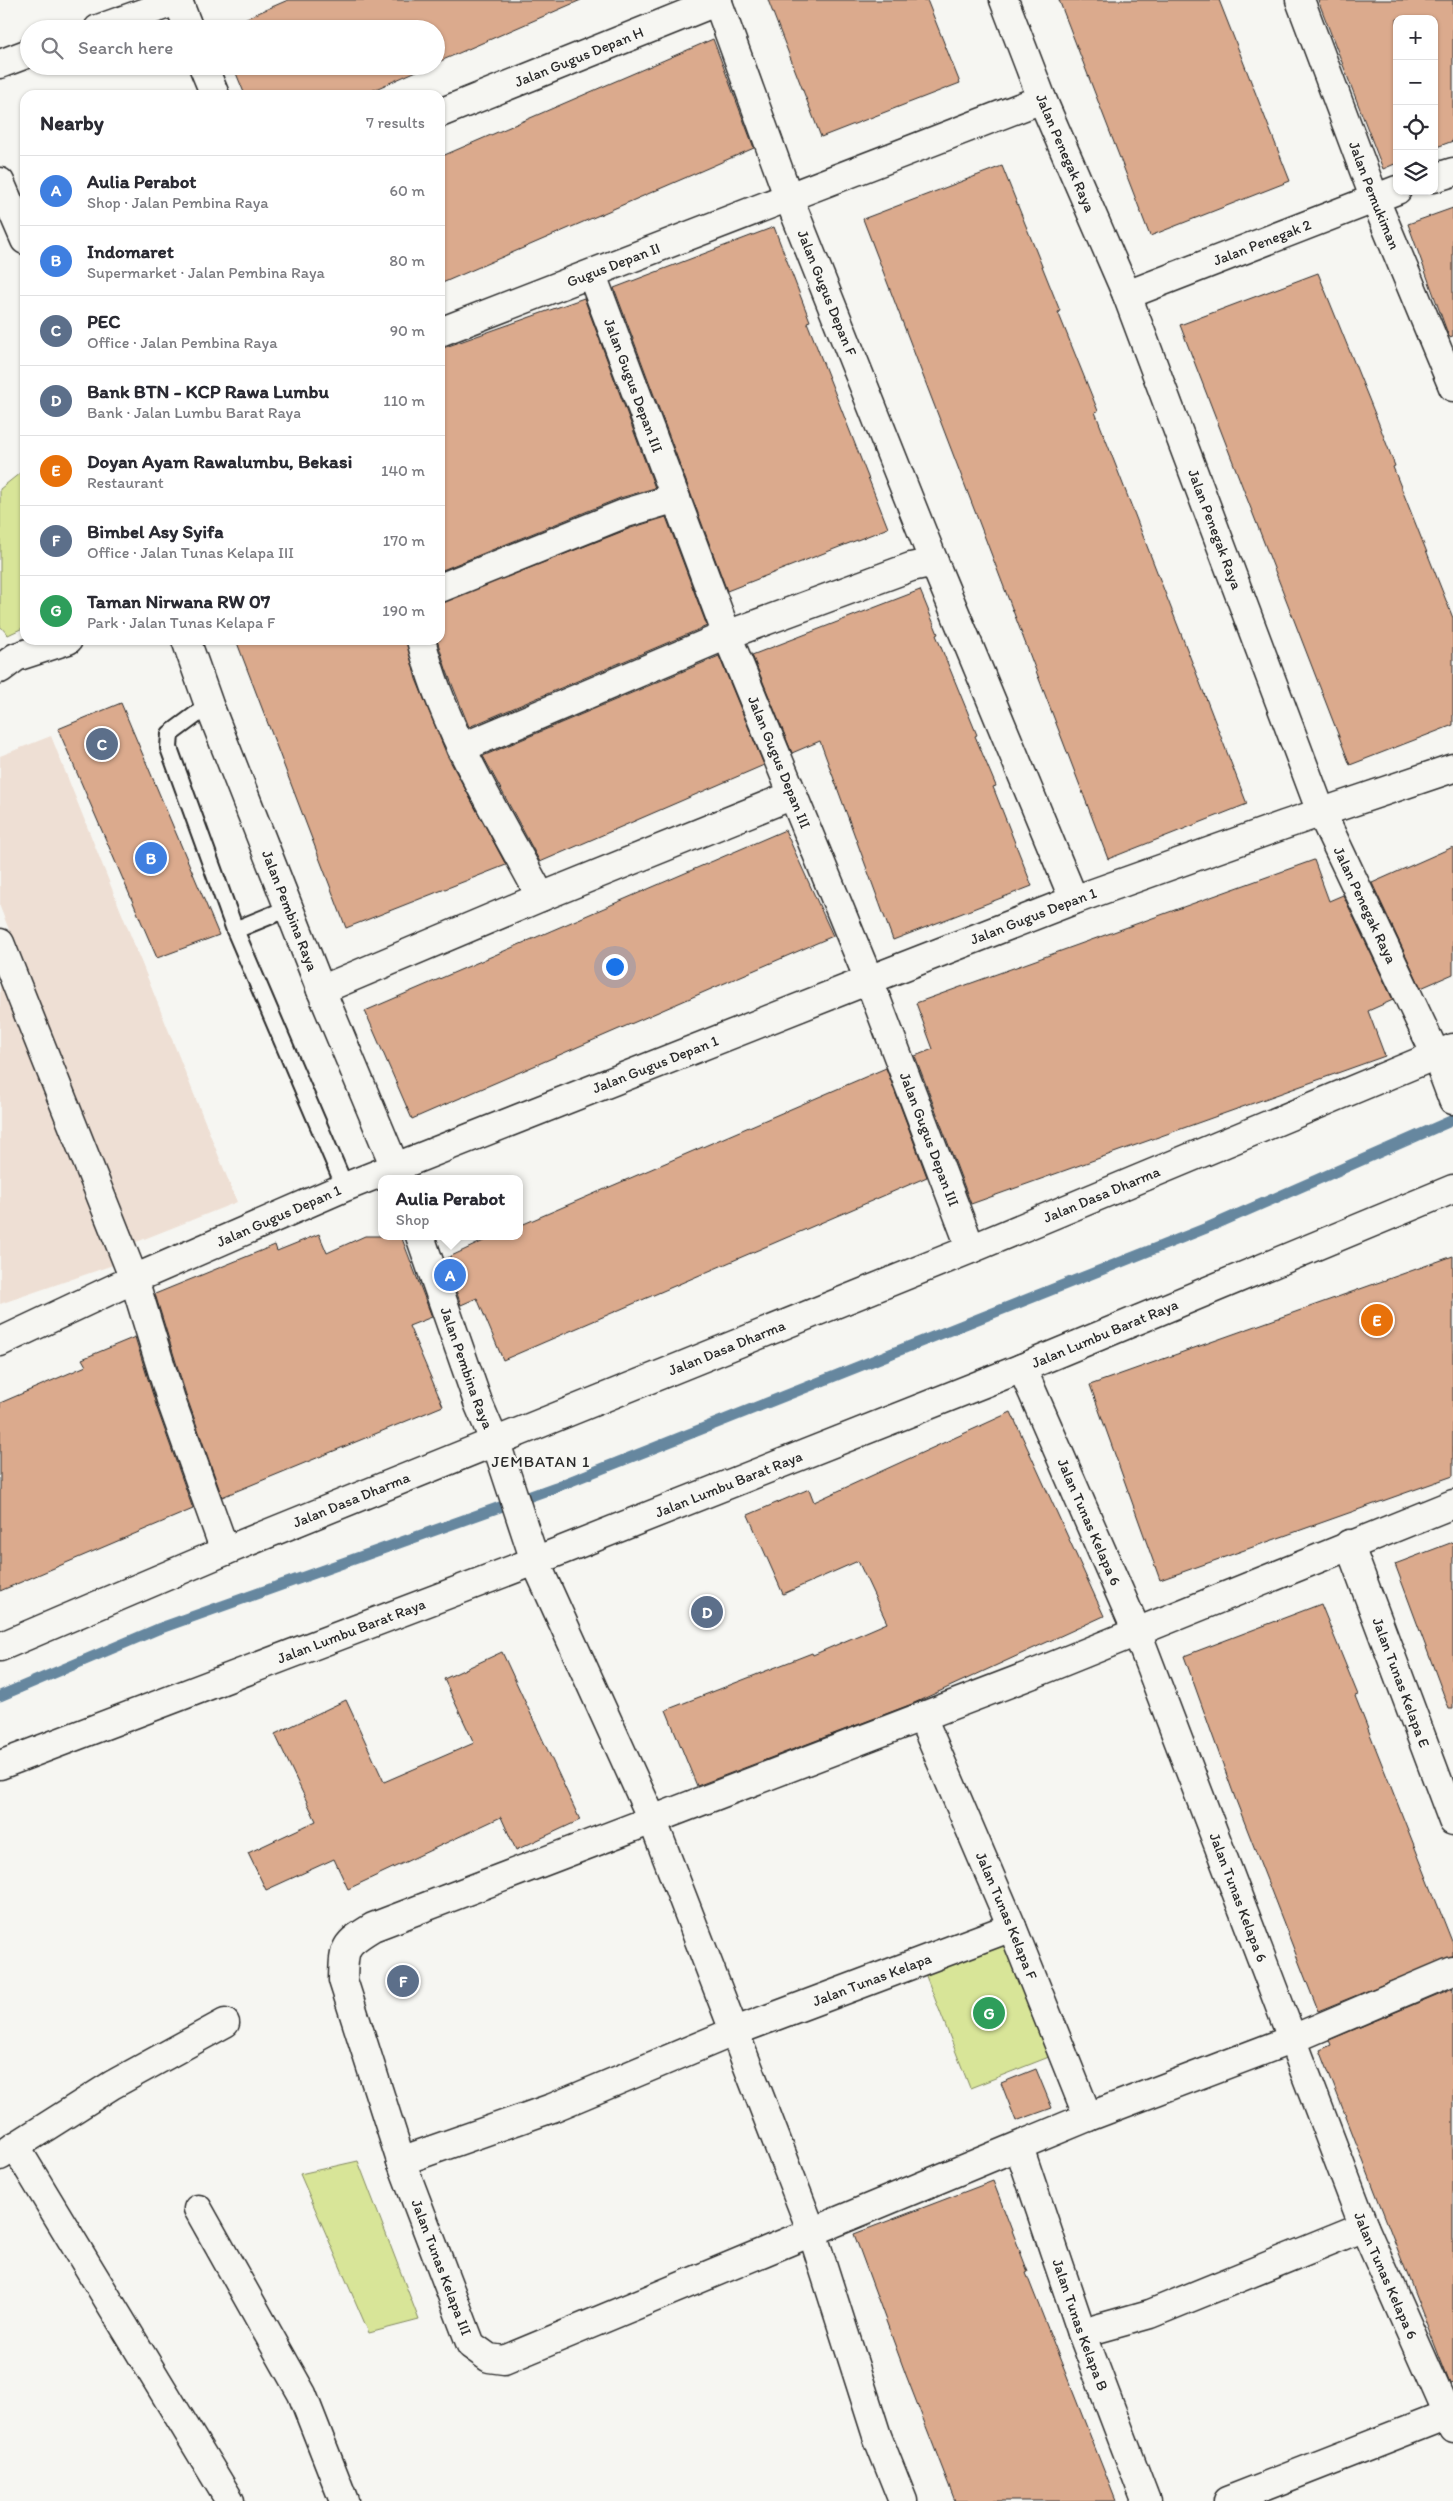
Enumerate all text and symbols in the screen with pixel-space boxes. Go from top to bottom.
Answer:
map controls [1393,15,1438,195]
button: + [1393,15,1438,60]
search box [20,20,445,75]
street label: Jalan Gugus Depan H [512,23,646,91]
icon: search [38,34,66,62]
text: Search here [78,36,173,59]
button: − [1393,60,1438,105]
street label: Jalan Penegak Raya [1032,91,1099,215]
button: locate [1393,105,1438,150]
text: Nearby [40,110,104,135]
text: 7 results [366,113,425,132]
street label: Jalan Pemukiman [1345,139,1404,252]
button: layers [1393,150,1438,195]
text: Aulia Perabot [87,170,196,193]
text: A [51,181,61,200]
text: 60 m [390,181,425,200]
text: Shop · Jalan Pembina Raya [87,193,269,212]
street label: Jalan Penegak 2 [1211,215,1314,270]
street label: Jalan Gugus Depan F [793,227,861,359]
street label: Gugus Depan II [564,239,663,291]
text: Indomaret [87,240,174,263]
text: B [51,251,61,270]
text: 80 m [389,251,425,270]
text: Supermarket · Jalan Pembina Raya [87,263,325,282]
text: PEC [87,310,121,333]
street label: Jalan Gugus Depan III [600,316,667,455]
text: C [51,321,61,340]
text: 90 m [390,321,425,340]
text: Office · Jalan Pembina Raya [87,333,277,352]
text: Bank BTN - KCP Rawa Lumbu [87,380,329,403]
text: D [51,391,61,410]
text: 110 m [383,391,425,410]
text: Bank · Jalan Lumbu Barat Raya [87,403,301,422]
text: Doyan Ayam Rawalumbu, Bekasi [87,450,352,473]
text: E [52,461,60,480]
text: 140 m [381,461,425,480]
street label: Jalan Penegak Raya [1184,467,1246,592]
text: Restaurant [87,473,164,492]
text: Bimbel Asy Syifa [87,520,224,543]
text: F [52,531,60,550]
text: 170 m [383,531,425,550]
text: Office · Jalan Tunas Kelapa III [87,543,294,562]
text: Taman Nirwana RW 07 [87,590,270,613]
text: G [50,601,62,620]
text: 190 m [382,601,425,620]
text: Park · Jalan Tunas Kelapa F [87,613,275,632]
street label: Jalan Gugus Depan III [744,693,815,831]
pin: C [86,725,118,763]
pin: B [135,839,167,877]
street label: Jalan Penegak Raya [1330,844,1401,967]
street label: Jalan Pembina Raya [258,848,322,974]
street label: Jalan Gugus Depan 1 [968,884,1099,949]
your location [602,954,628,980]
street label: Jalan Gugus Depan 1 [590,1031,721,1097]
street label: Jalan Gugus Depan III [896,1070,963,1209]
street label: Jalan Dasa Dharma [1041,1162,1163,1227]
popup [378,1175,523,1240]
street label: Jalan Gugus Depan 1 [214,1181,344,1251]
text: Aulia Perabot [396,1187,505,1210]
text: Shop [396,1210,429,1229]
pin: A [434,1256,466,1294]
street label: Jalan Lumbu Barat Raya [1029,1295,1181,1372]
pin: E [1361,1301,1393,1339]
street label: Jalan Pembina Raya [436,1305,497,1432]
street label: Jalan Dasa Dharma [666,1316,788,1380]
street label: Jalan Lumbu Barat Raya [653,1447,806,1521]
district label: JEMBATAN 1 [491,1452,591,1471]
street label: Jalan Tunas Kelapa 6 [1053,1456,1125,1588]
street label: Jalan Dasa Dharma [290,1468,413,1532]
pin: D [691,1593,723,1631]
street label: Jalan Lumbu Barat Raya [275,1594,428,1667]
street label: Jalan Tunas Kelapa E [1368,1615,1434,1750]
street label: Jalan Tunas Kelapa 6 [1205,1830,1271,1965]
street label: Jalan Tunas Kelapa F [972,1849,1041,1982]
street label: Jalan Tunas Kelapa [810,1949,934,2010]
pin: F [387,1962,419,2000]
pin: G [973,1994,1005,2032]
street label: Jalan Tunas Kelapa III [407,2197,475,2338]
street label: Jalan Tunas Kelapa 6 [1350,2210,1422,2342]
street label: Jalan Tunas Kelapa B [1049,2256,1112,2393]

